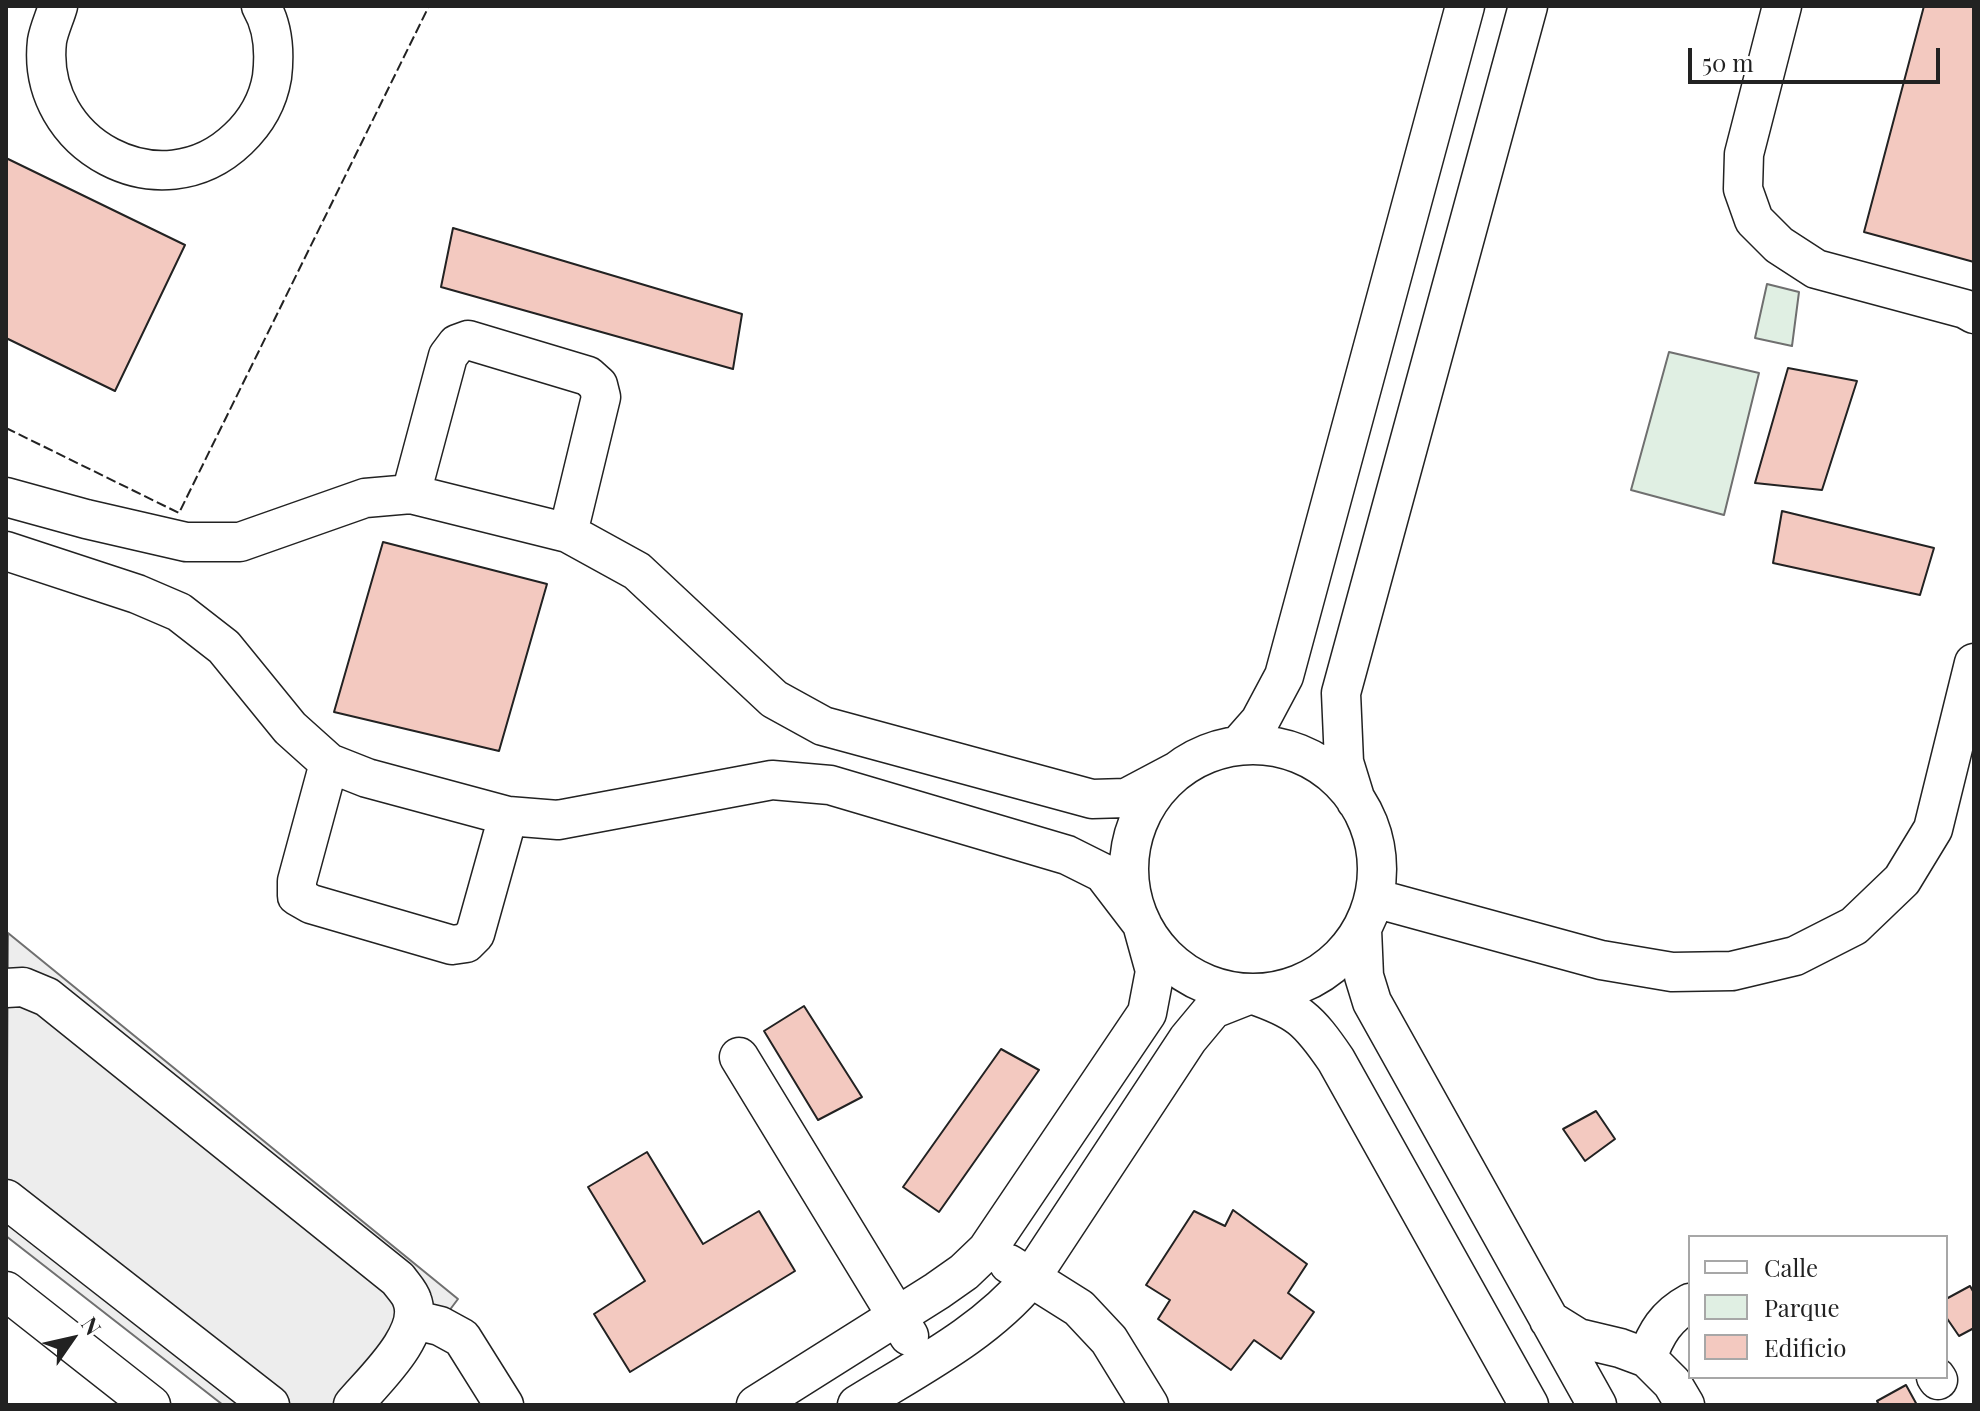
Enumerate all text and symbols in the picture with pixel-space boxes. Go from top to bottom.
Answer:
scale bar [1692,32,1944,82]
text: 50 m [1702,46,1754,78]
legend [1688,1235,1948,1379]
text: Calle [1764,1251,1818,1283]
text: Parque [1764,1291,1840,1323]
north arrow [32,1299,112,1379]
text: N [75,1311,109,1341]
text: Edificio [1764,1331,1846,1363]

